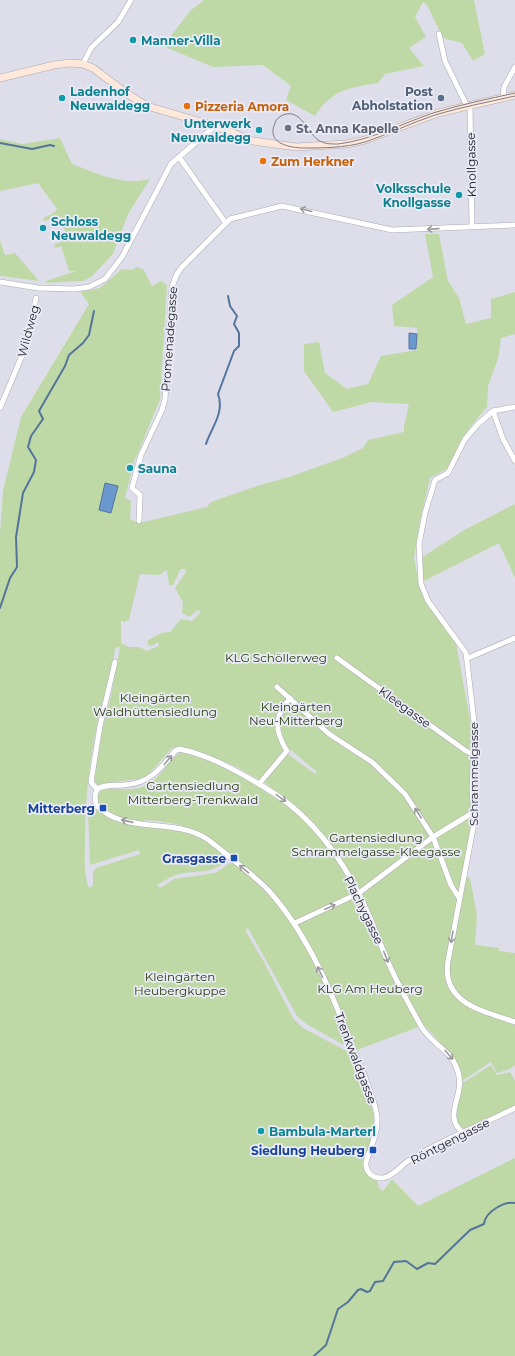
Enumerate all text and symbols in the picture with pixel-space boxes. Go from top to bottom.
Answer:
place label: Manner-Villa [141,33,221,48]
marker: Manner-Villa [128,35,138,45]
place label: Ladenhof Neuwaldegg [70,84,150,113]
place label: Post Abholstation [351,84,434,113]
marker: Ladenhof Neuwaldegg [57,93,67,103]
marker: Post Abholstation [436,93,446,103]
place label: Pizzeria Amora [195,99,289,114]
marker: Pizzeria Amora [182,101,192,111]
place label: Unterwerk Neuwaldegg [171,116,251,145]
place label: St. Anna Kapelle [296,121,399,136]
marker: St. Anna Kapelle [283,123,293,133]
marker: Unterwerk Neuwaldegg [254,125,264,135]
street label: Knollgasse [463,132,479,198]
place label: Zum Herkner [271,154,355,169]
marker: Zum Herkner [258,156,268,166]
place label: Volksschule Knollgasse [375,181,451,210]
marker: Volksschule Knollgasse [454,190,464,200]
one-way arrow [300,206,313,213]
place label: Schloss Neuwaldegg [51,214,131,243]
marker: Schloss Neuwaldegg [38,223,48,233]
one-way arrow [427,225,440,233]
street label: Promenadegasse [158,286,180,392]
street label: Wildweg [14,303,42,359]
place label: Sauna [138,461,177,476]
marker: Sauna [125,463,135,473]
park label: KLG Schöllerweg [225,650,327,665]
street label: Kleegasse [376,683,434,731]
park label: Kleingärten Waldhüttensiedlung [93,690,217,719]
park label: Kleingärten Neu-Mitterberg [249,699,343,728]
street label: Schrammelgasse [466,722,481,826]
one-way arrow [163,754,172,765]
park label: Gartensiedlung Mitterberg-Trenkwald [128,778,258,807]
one-way arrow [275,794,286,802]
place label: Mitterberg [28,801,95,816]
marker: Mitterberg [98,803,108,813]
one-way arrow [414,808,422,819]
one-way arrow [121,817,134,825]
park label: Gartensiedlung Schrammelgasse-Kleegasse [292,830,460,859]
place label: Grasgasse [162,851,226,866]
marker: Grasgasse [229,853,239,863]
one-way arrow [239,864,249,873]
street label: Plachygasse [341,873,387,947]
one-way arrow [324,903,336,910]
one-way arrow [448,930,456,943]
one-way arrow [383,950,390,962]
one-way arrow [316,966,323,978]
park label: Kleingärten Heubergkuppe [134,969,226,998]
park label: KLG Am Heuberg [317,981,423,996]
street label: Trenkwaldgasse [332,1010,380,1106]
one-way arrow [444,1050,453,1060]
street label: Röntgengasse [408,1115,492,1167]
place label: Bambula-Marterl [269,1124,376,1139]
marker: Bambula-Marterl [256,1126,266,1136]
place label: Siedlung Heuberg [251,1143,365,1158]
marker: Siedlung Heuberg [368,1145,378,1155]

